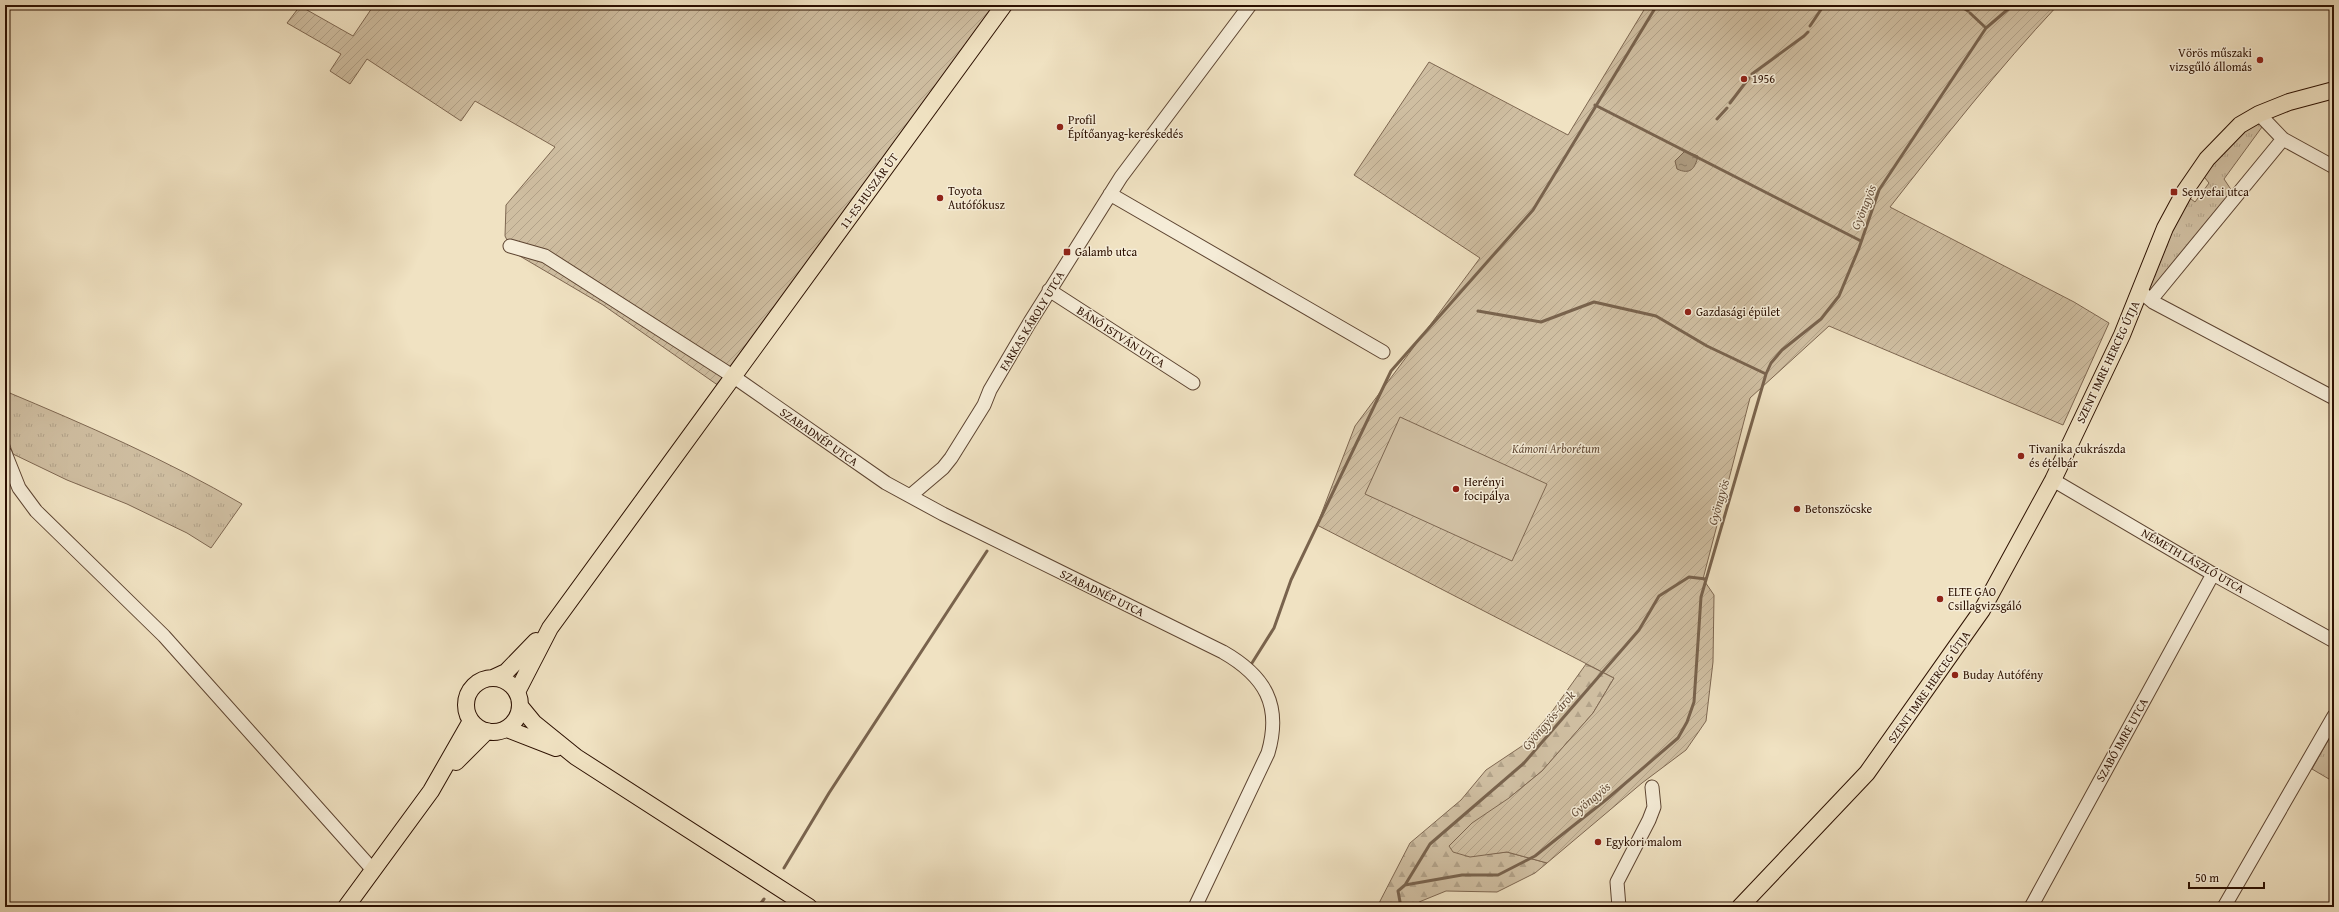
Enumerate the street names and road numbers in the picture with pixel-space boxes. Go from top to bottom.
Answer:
street label: 11-ES HUSZÁR ÚT [835,149,902,232]
street label: FARKAS KÁROLY UTCA [995,267,1068,374]
street label: SZENT IMRE HERCEG ÚTJA [2072,297,2144,426]
street label: BÁNÓ ISTVÁN UTCA [1074,302,1169,372]
street label: SZABADNÉP UTCA [777,403,862,470]
street label: NÉMETH LÁSZLÓ UTCA [2139,524,2249,597]
street label: SZABADNÉP UTCA [1057,565,1148,621]
street label: SZENT IMRE HERCEG ÚTJA [1883,627,1974,746]
street label: SZABÓ IMRE UTCA [2091,694,2152,785]

